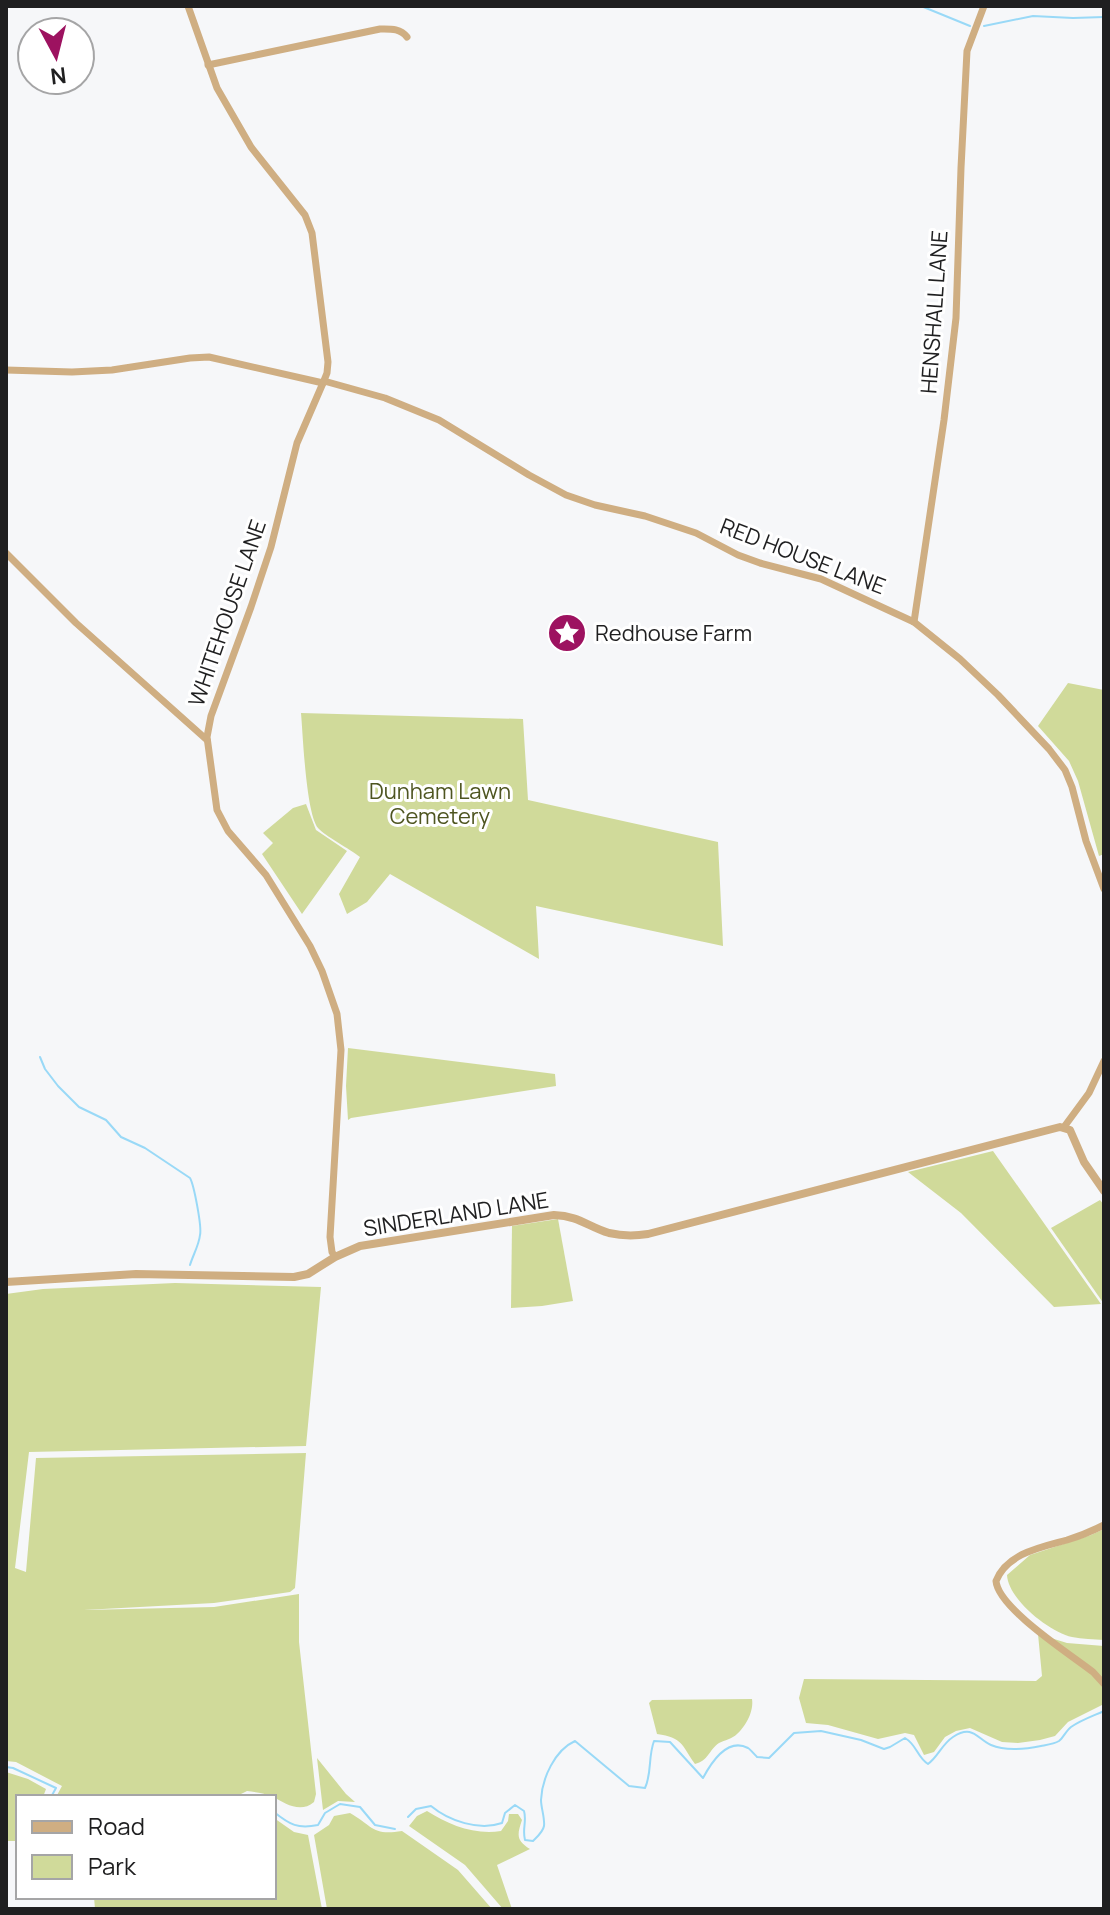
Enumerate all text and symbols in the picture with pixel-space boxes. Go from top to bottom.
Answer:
north arrow [16,16,96,96]
text: N [49,60,68,92]
street label: HENSHALL LANE [913,229,955,395]
street label: RED HOUSE LANE [716,511,890,601]
street label: WHITEHOUSE LANE [181,516,273,710]
place icon: Redhouse Farm [546,612,588,654]
place label: Redhouse Farm [595,618,752,648]
park label: Dunham Lawn Cemetery [369,776,511,831]
street label: SINDERLAND LANE [361,1185,551,1243]
legend [16,1795,276,1899]
text: Road [88,1809,145,1842]
text: Park [88,1849,137,1882]

